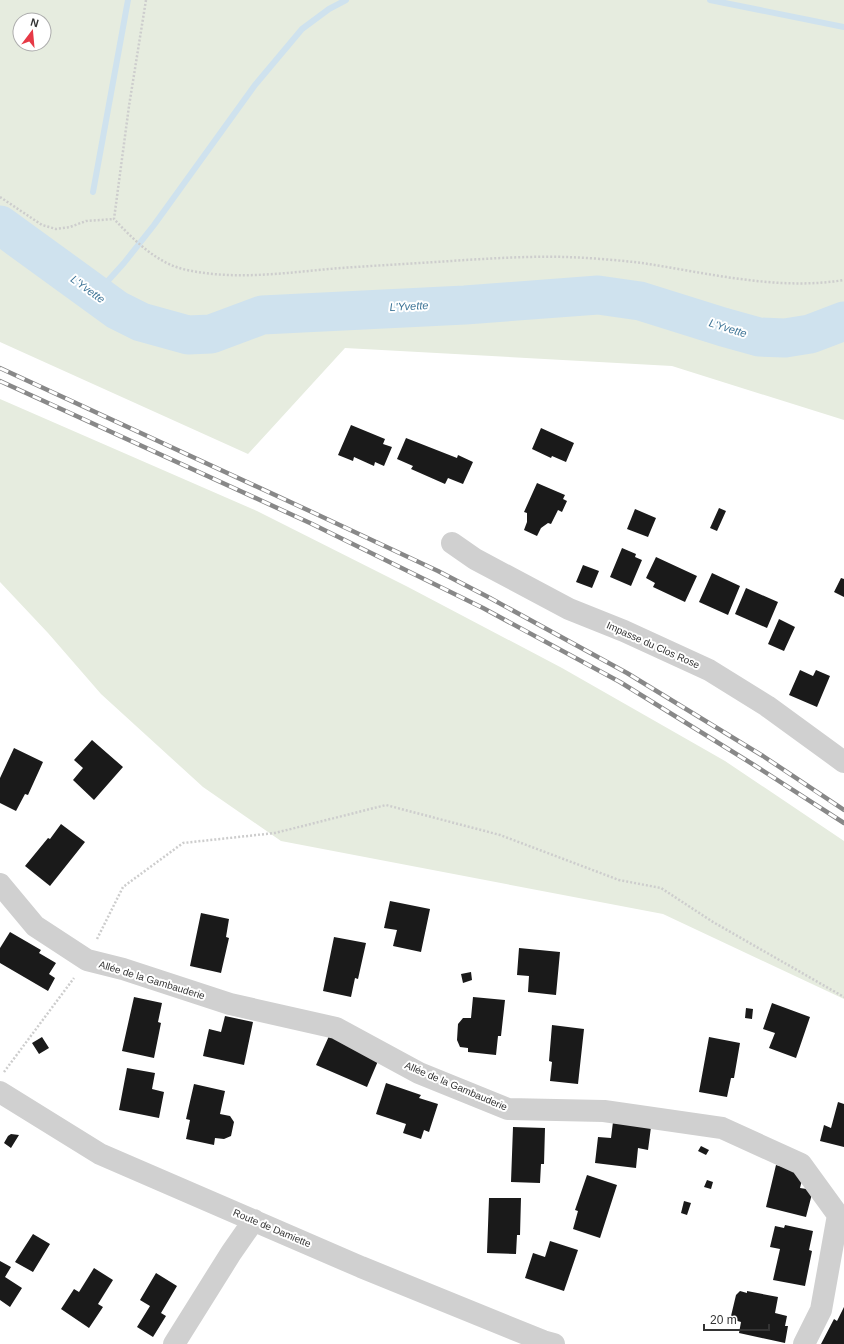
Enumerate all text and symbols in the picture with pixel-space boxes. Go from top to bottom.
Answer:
north arrow [12,12,52,52]
text: N [29,16,40,29]
water label: L'Yvette [69,273,107,305]
water label: L'Yvette [389,299,429,313]
water label: L'Yvette [708,317,748,339]
street label: Impasse du Clos Rose [605,620,702,671]
street label: Allée de la Gambauderie [98,959,207,1001]
street label: Allée de la Gambauderie [403,1059,509,1113]
street label: Route de Damiette [231,1207,313,1250]
scale bar [704,1306,769,1332]
text: 20 m [710,1313,737,1327]

